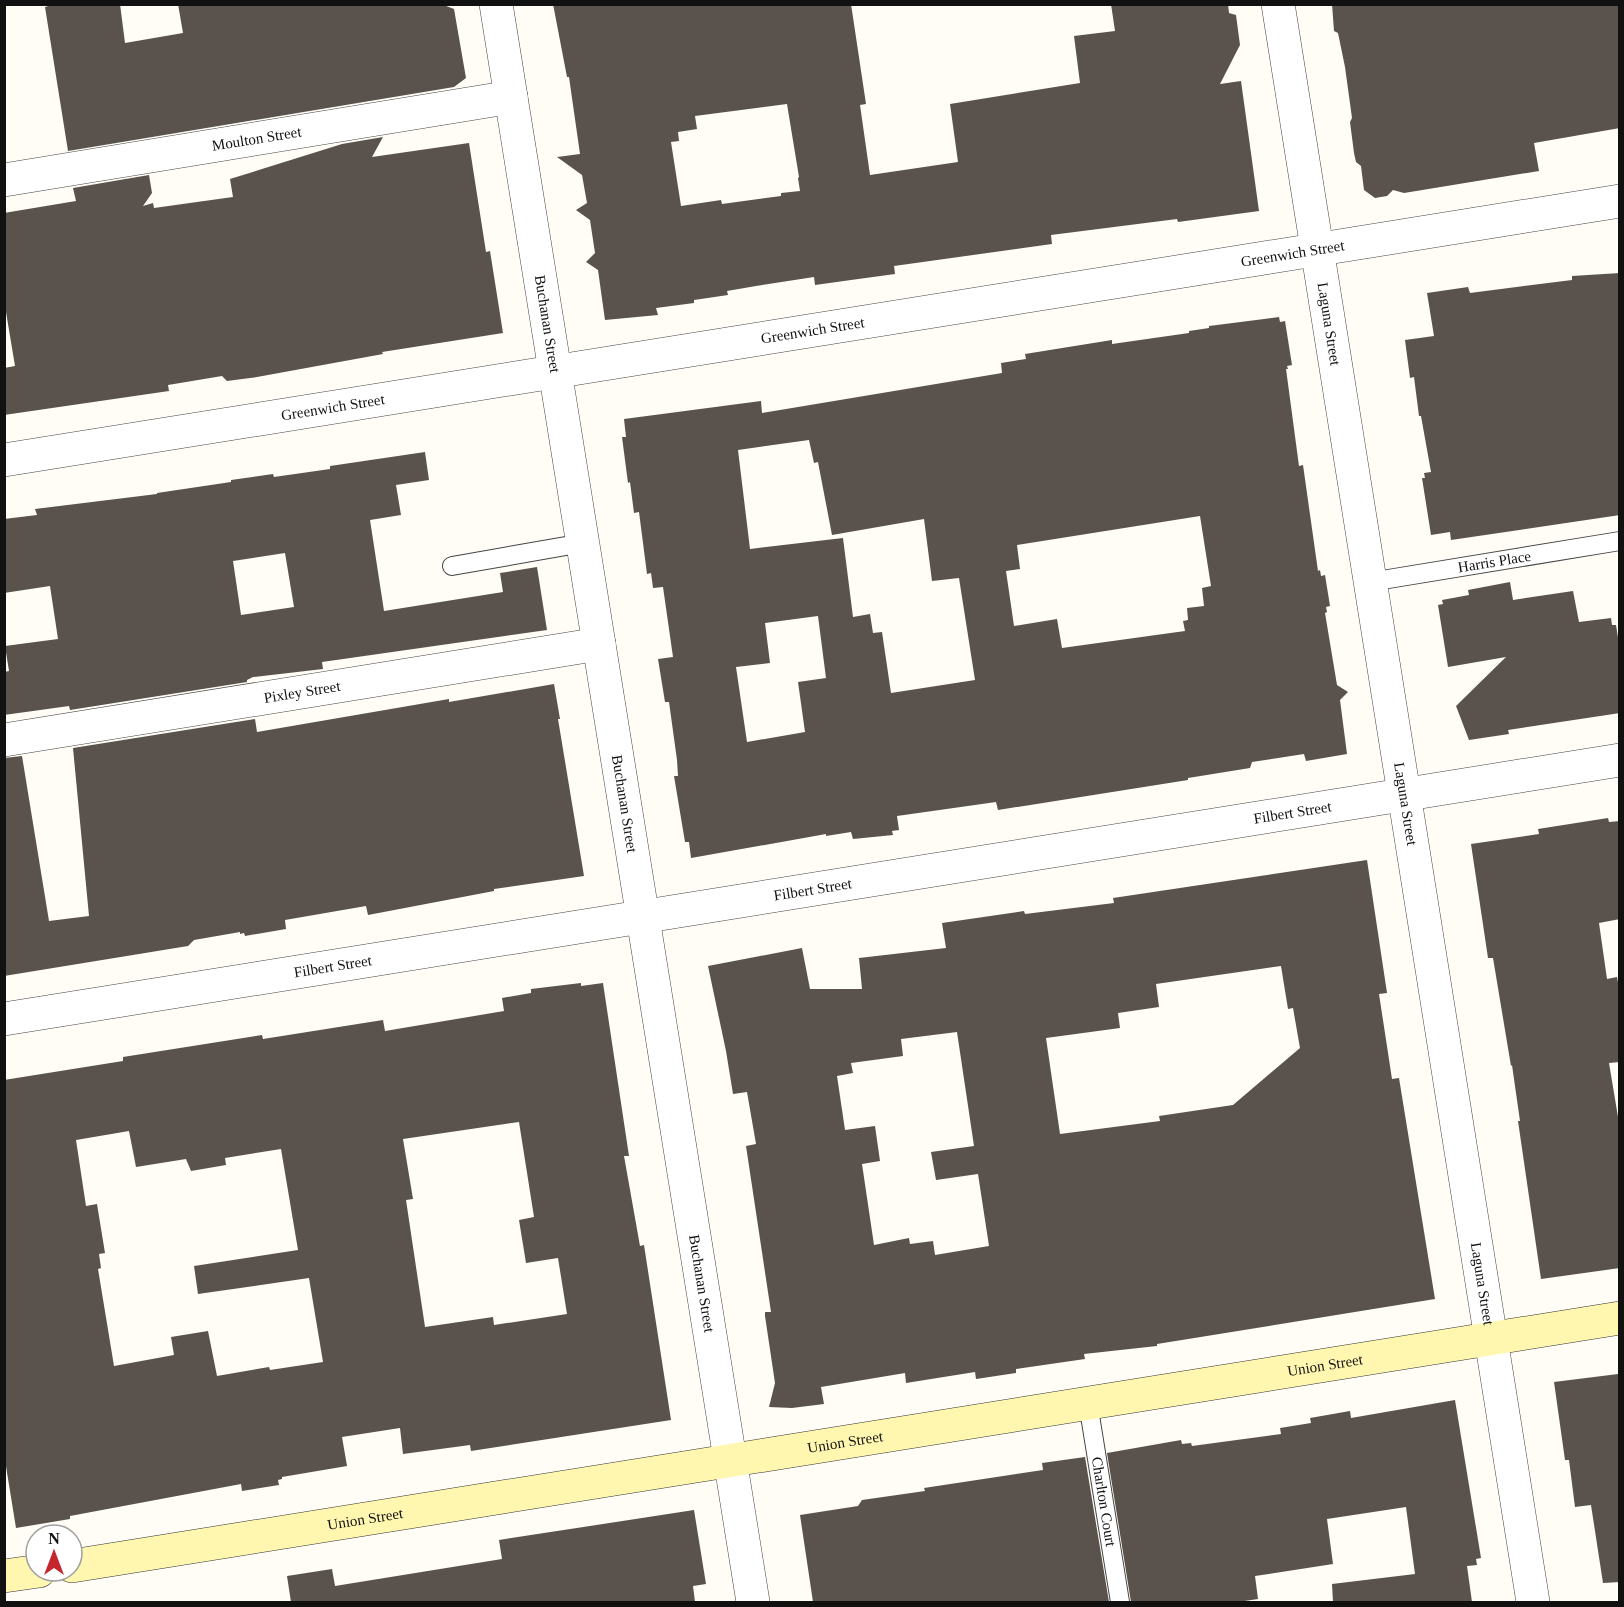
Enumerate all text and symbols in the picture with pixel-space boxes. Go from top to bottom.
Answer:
street label: Moulton Street [211,123,303,154]
street label: Greenwich Street [1240,237,1346,270]
street label: Buchanan Street [532,274,563,375]
street label: Laguna Street [1315,281,1344,367]
street label: Greenwich Street [760,314,866,347]
street label: Greenwich Street [280,391,387,423]
street label: Harris Place [1457,548,1532,575]
street label: Pixley Street [263,678,342,706]
street label: Buchanan Street [609,754,640,855]
street label: Laguna Street [1391,761,1420,847]
street label: Filbert Street [1252,798,1334,827]
street label: Filbert Street [773,875,854,904]
street label: Filbert Street [293,952,374,980]
street label: Buchanan Street [686,1234,718,1334]
street label: Laguna Street [1468,1241,1497,1327]
street label: Union Street [1286,1351,1365,1379]
street label: Union Street [806,1428,885,1456]
street label: Charlton Court [1089,1456,1119,1548]
street label: Union Street [326,1505,405,1533]
north arrow [24,1523,84,1583]
text: N [48,1530,60,1547]

